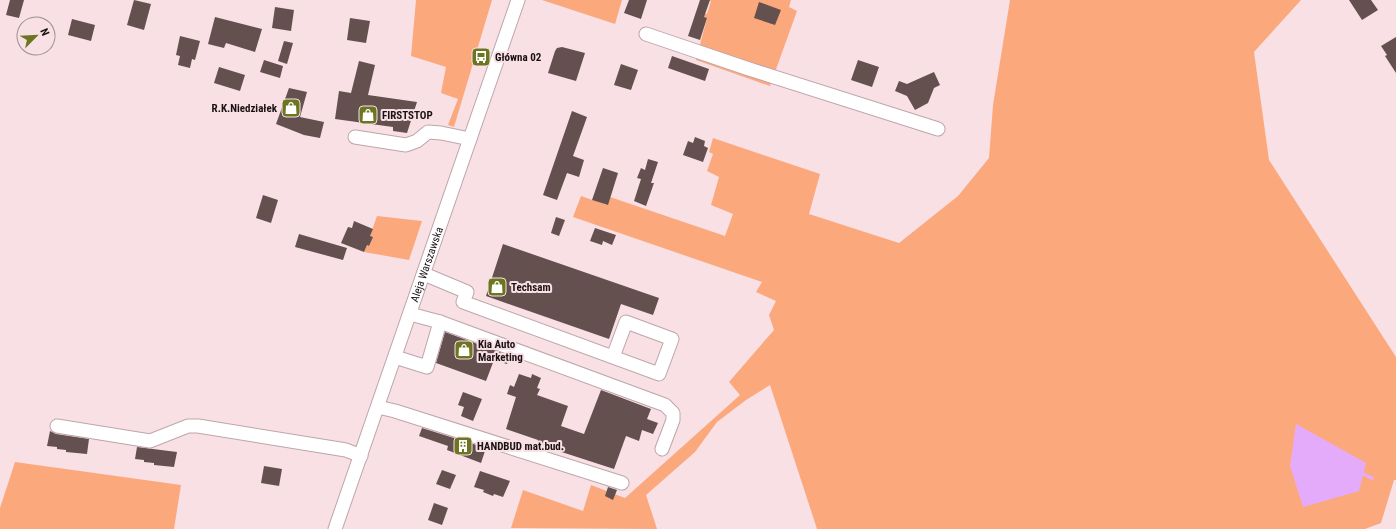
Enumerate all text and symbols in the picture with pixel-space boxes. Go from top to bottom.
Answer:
north arrow [16,16,56,56]
text: N [37,26,52,38]
bus stop icon: Główna 02 [470,46,492,68]
place label: Główna 02 [495,51,542,64]
shop icon: R.K.Niedziałek [280,97,302,119]
place label: R.K.Niedziałek [212,102,278,115]
shop icon: FIRSTSTOP [357,104,379,126]
place label: FIRSTSTOP [382,109,433,122]
street label: Aleja Warszawska [408,225,446,304]
shop icon: Techsam [486,276,508,298]
place label: Techsam [511,281,551,294]
place label: Kia Auto Marketing [478,338,523,364]
shop icon: Kia Auto Marketing [453,339,475,361]
building icon: HANDBUD mat.bud. [452,435,474,457]
place label: HANDBUD mat.bud. [477,440,564,453]

